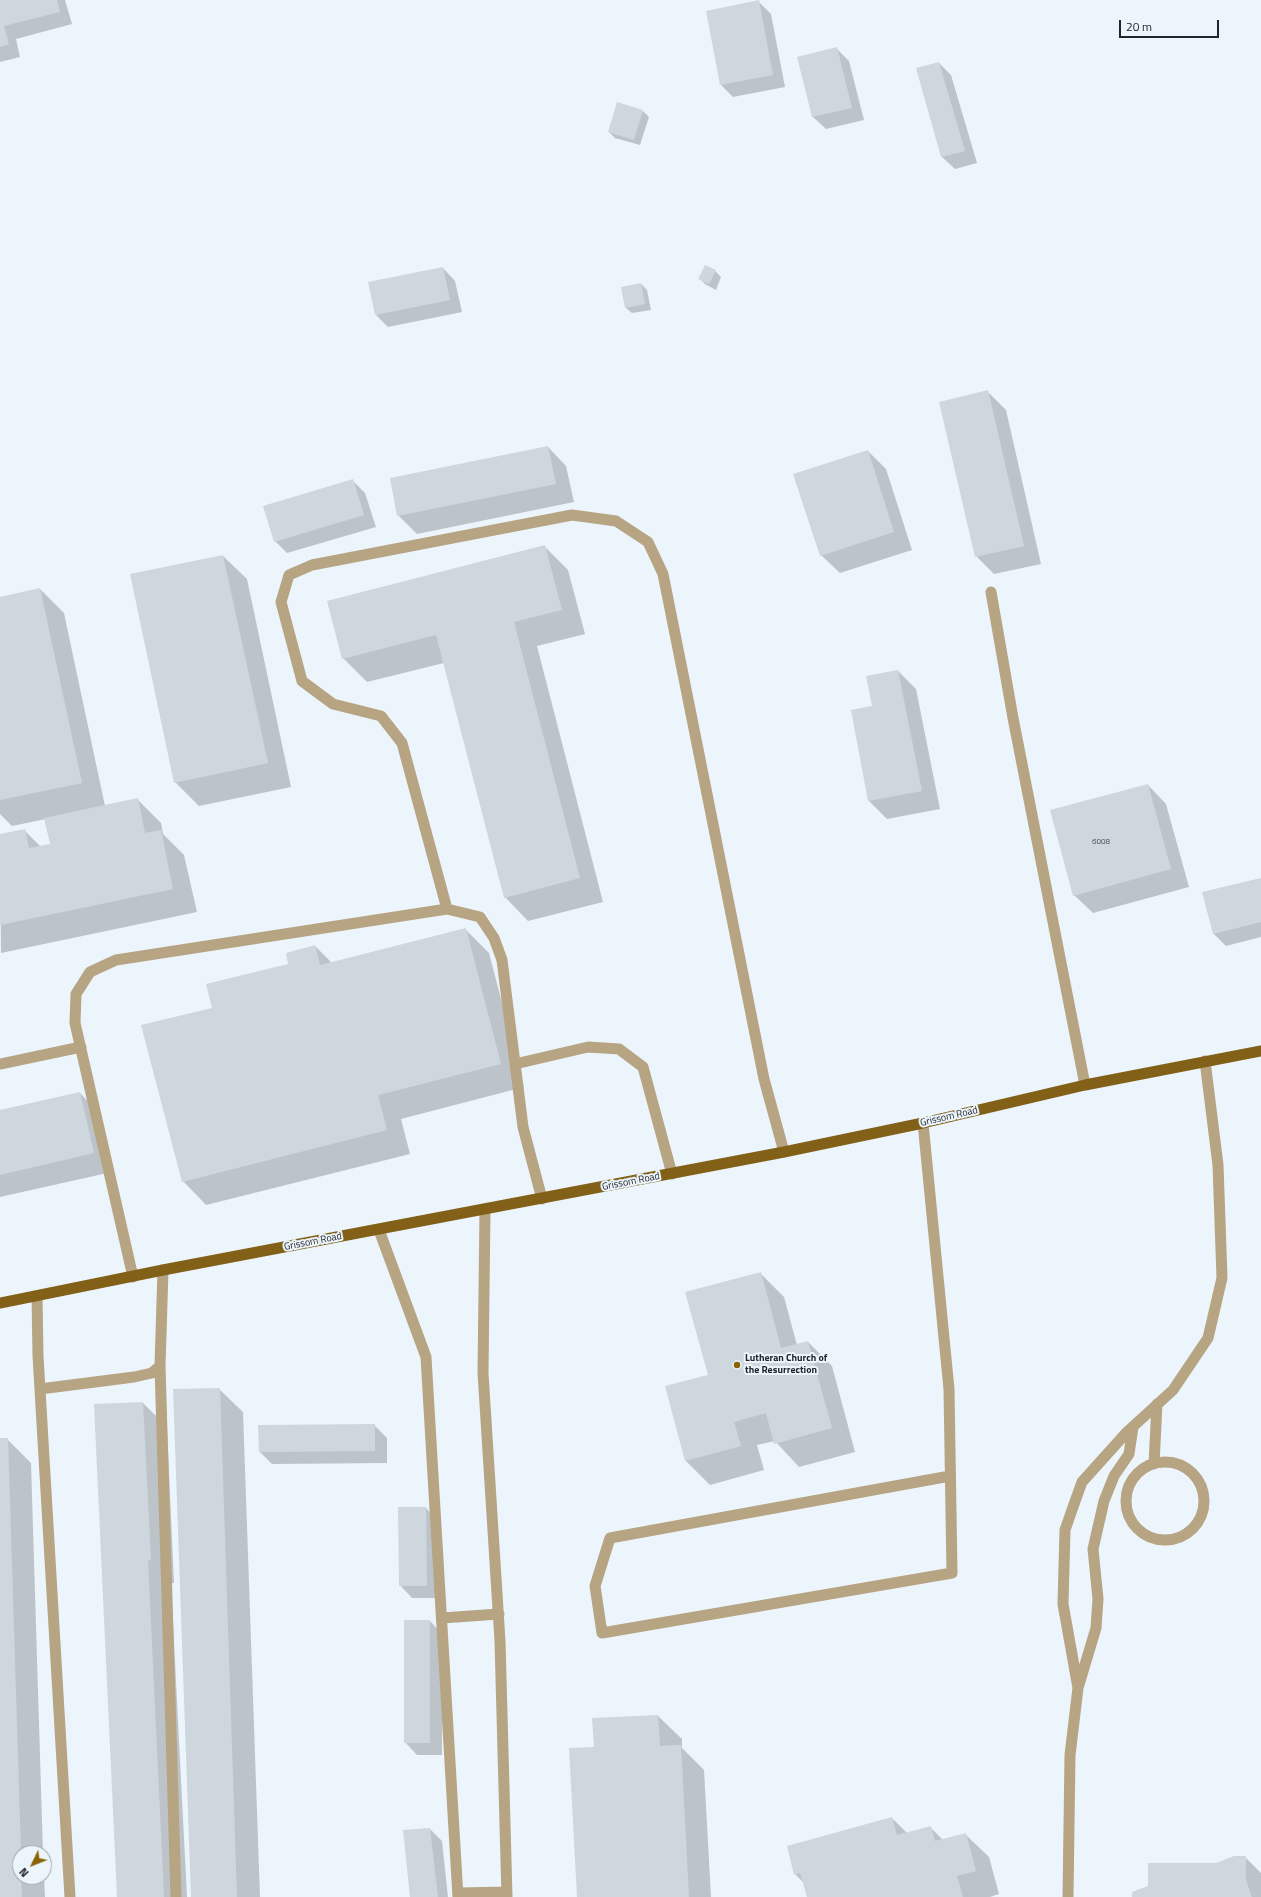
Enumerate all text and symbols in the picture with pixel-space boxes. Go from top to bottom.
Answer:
scale bar [1121,12,1221,38]
text: 20 m [1126,17,1152,36]
house number: 6008 [1092,837,1110,847]
street label: Grissom Road [919,1105,979,1129]
street label: Grissom Road [601,1171,661,1193]
street label: Grissom Road [283,1231,343,1253]
place label: Lutheran Church of the Resurrection [745,1353,827,1376]
marker: Lutheran Church of the Resurrection [732,1360,742,1370]
north arrow [12,1845,52,1885]
text: N [16,1864,32,1881]

